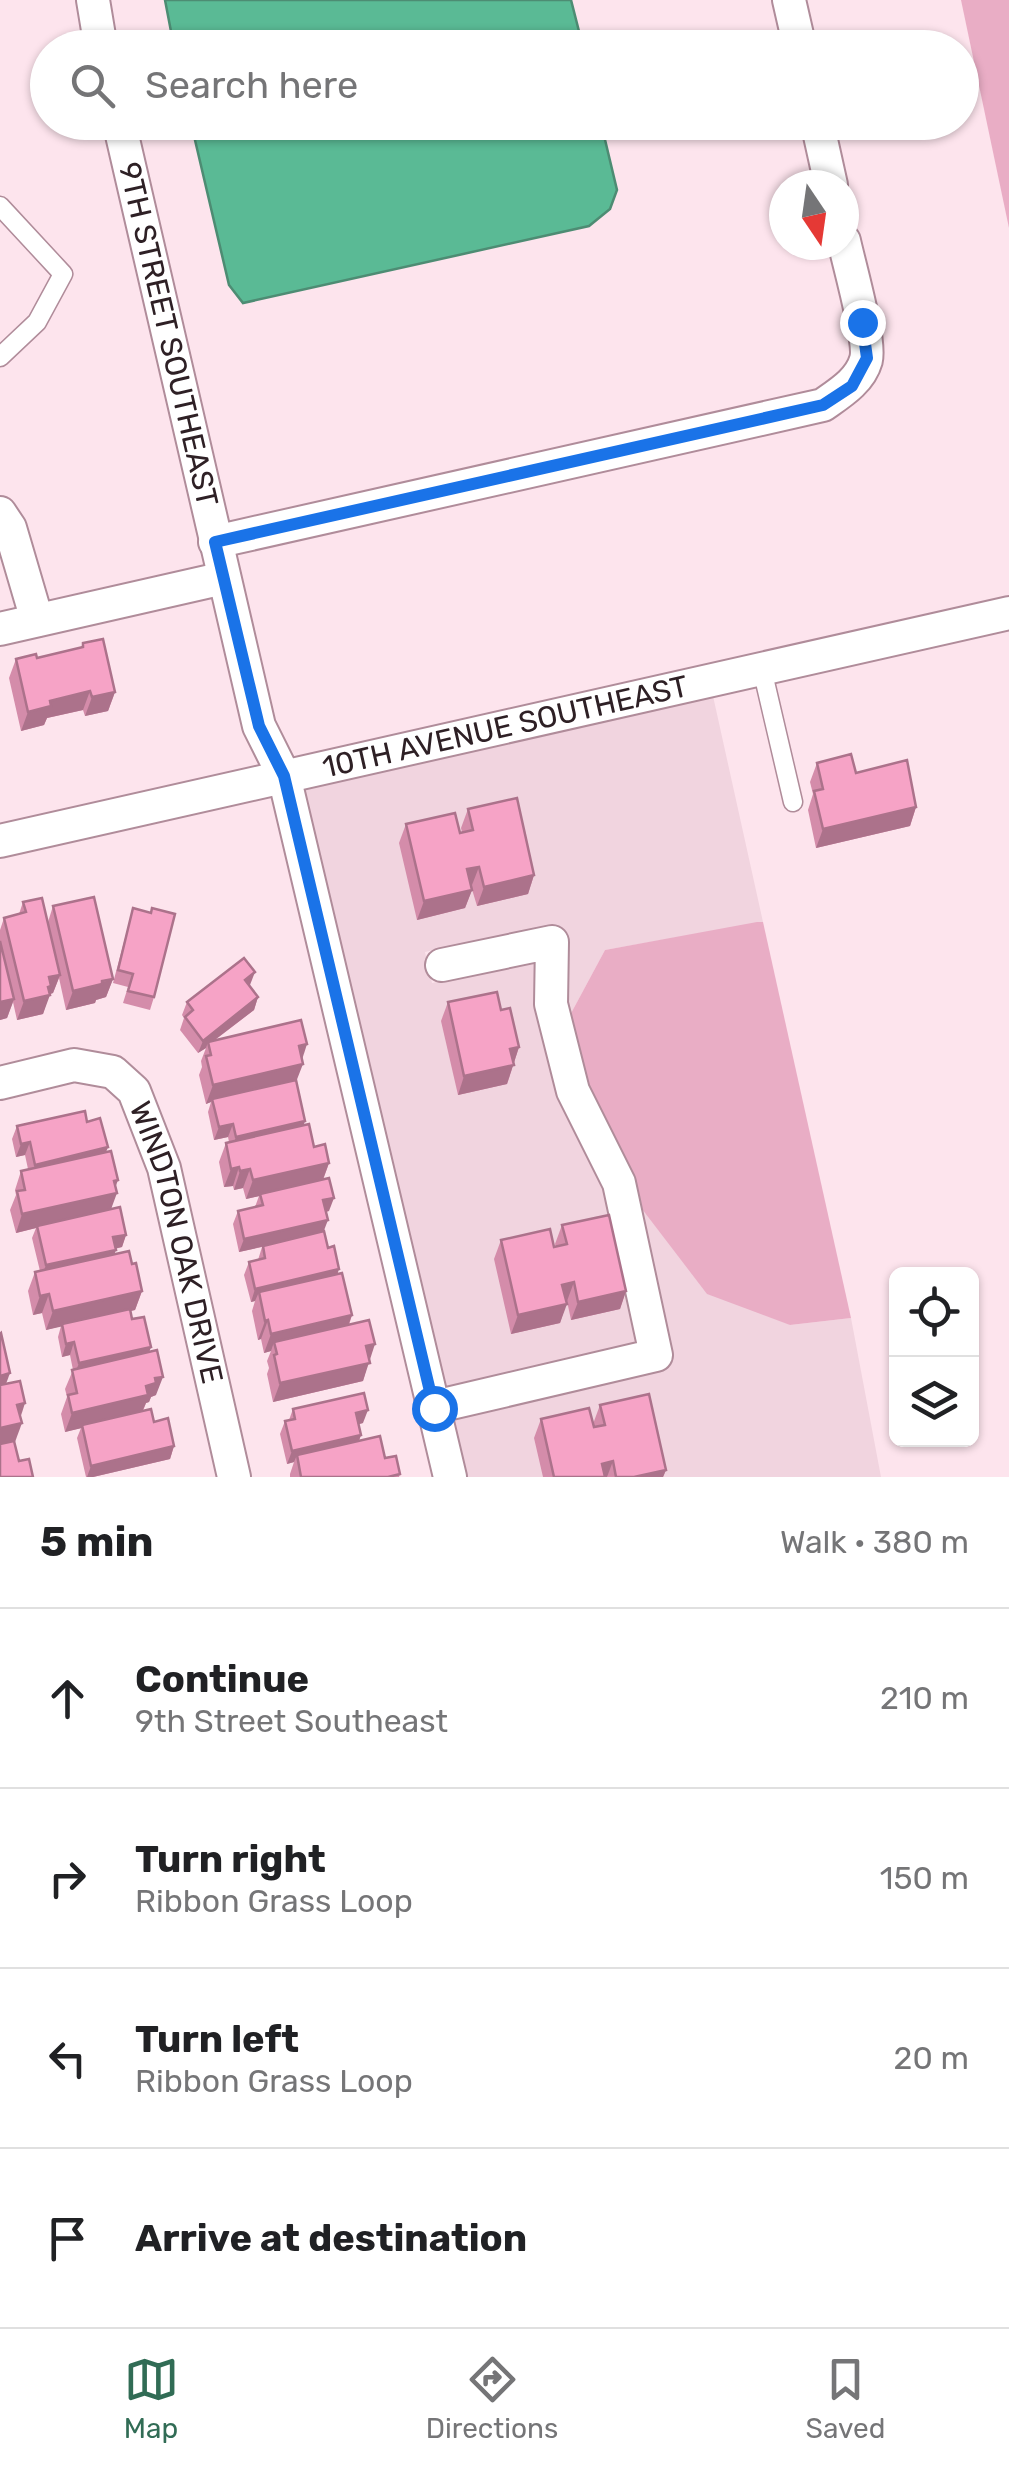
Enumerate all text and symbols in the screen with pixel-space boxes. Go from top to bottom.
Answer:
search box [30,30,979,140]
icon: search [65,58,120,113]
text: Search here [145,62,358,108]
street label: 9TH STREET SOUTHEAST [111,159,226,510]
north arrow [769,170,859,260]
route end [840,300,886,346]
street label: 10TH AVENUE SOUTHEAST [319,668,691,786]
street label: WINDTON OAK DRIVE [122,1096,230,1387]
map controls [889,1267,979,1447]
button: locate [889,1267,979,1357]
button: layers [889,1357,979,1447]
route start [412,1386,458,1432]
text: 5 min [40,1517,154,1567]
text: Walk · 380 m [780,1523,969,1561]
text: Continue [135,1656,309,1702]
icon: ahead [40,1671,95,1726]
text: 210 m [880,1679,969,1717]
text: 9th Street Southeast [135,1702,448,1740]
text: Turn right [135,1836,326,1882]
icon: right [40,1851,95,1906]
text: 150 m [880,1859,969,1897]
text: Ribbon Grass Loop [135,1882,413,1920]
text: Turn left [135,2016,299,2062]
icon: left [40,2031,95,2086]
text: 20 m [894,2039,969,2077]
text: Ribbon Grass Loop [135,2062,413,2100]
icon: arrive [40,2211,95,2266]
text: Arrive at destination [135,2215,527,2261]
tab: Map [124,2352,179,2445]
tab: Directions [426,2352,558,2445]
tab: Saved [805,2352,885,2445]

